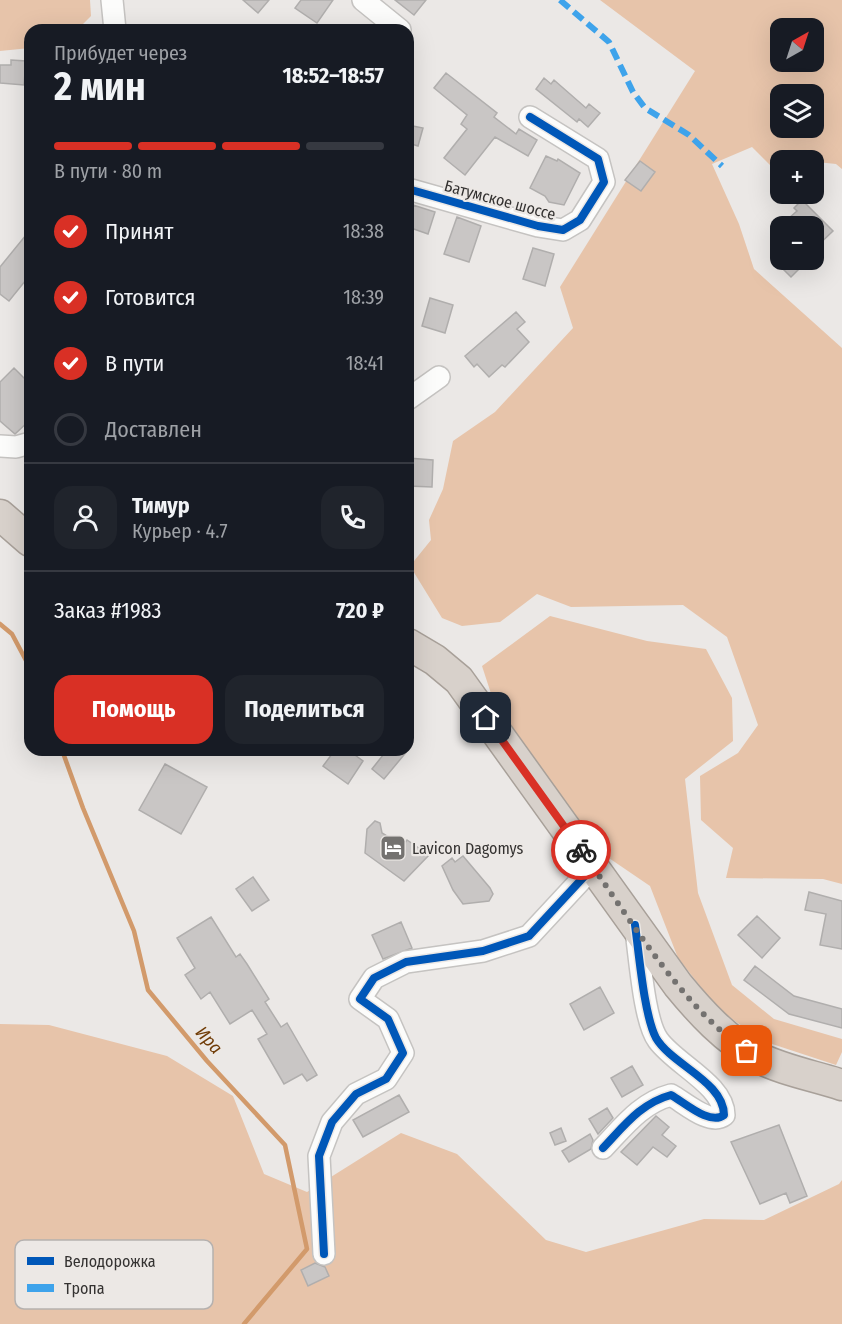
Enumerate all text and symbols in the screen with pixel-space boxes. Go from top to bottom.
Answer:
north arrow [770,18,824,72]
map controls [770,18,824,270]
text: Прибудет через [54,41,187,65]
text: 18:52–18:57 [282,62,384,89]
text: 2 мин [54,64,146,110]
button: layers [770,84,824,138]
button: + [770,150,824,204]
text: В пути · 80 m [54,159,162,183]
street label: Батумское шоссе [442,176,558,224]
icon: check [54,215,87,248]
button: − [770,216,824,270]
text: Принят [105,218,173,245]
text: 18:38 [343,219,384,243]
icon: check [54,281,87,314]
text: Готовится [105,284,196,311]
text: 18:39 [343,285,384,309]
icon: check [54,347,87,380]
text: В пути [105,350,164,377]
text: 18:41 [346,351,384,375]
text: Доставлен [105,416,202,443]
button: person [54,486,117,549]
button: phone [321,486,384,549]
text: Тимур [132,492,190,519]
text: Курьер · 4.7 [132,519,228,543]
text: Заказ #1983 [54,597,162,624]
text: 720 ₽ [336,597,384,624]
button: Помощь [54,675,213,744]
button: Поделиться [225,675,384,744]
pin [460,692,511,743]
icon: home [469,701,502,734]
courier [551,820,611,880]
hotel icon: Lavicon Dagomys [378,833,408,863]
icon: bike [565,834,598,867]
place label: Lavicon Dagomys [412,839,524,858]
water label: Ира [191,1022,227,1058]
pin [721,1025,772,1076]
icon: bag [730,1034,763,1067]
legend [15,1240,213,1309]
text: Велодорожка [64,1252,156,1271]
text: Тропа [64,1279,105,1298]

